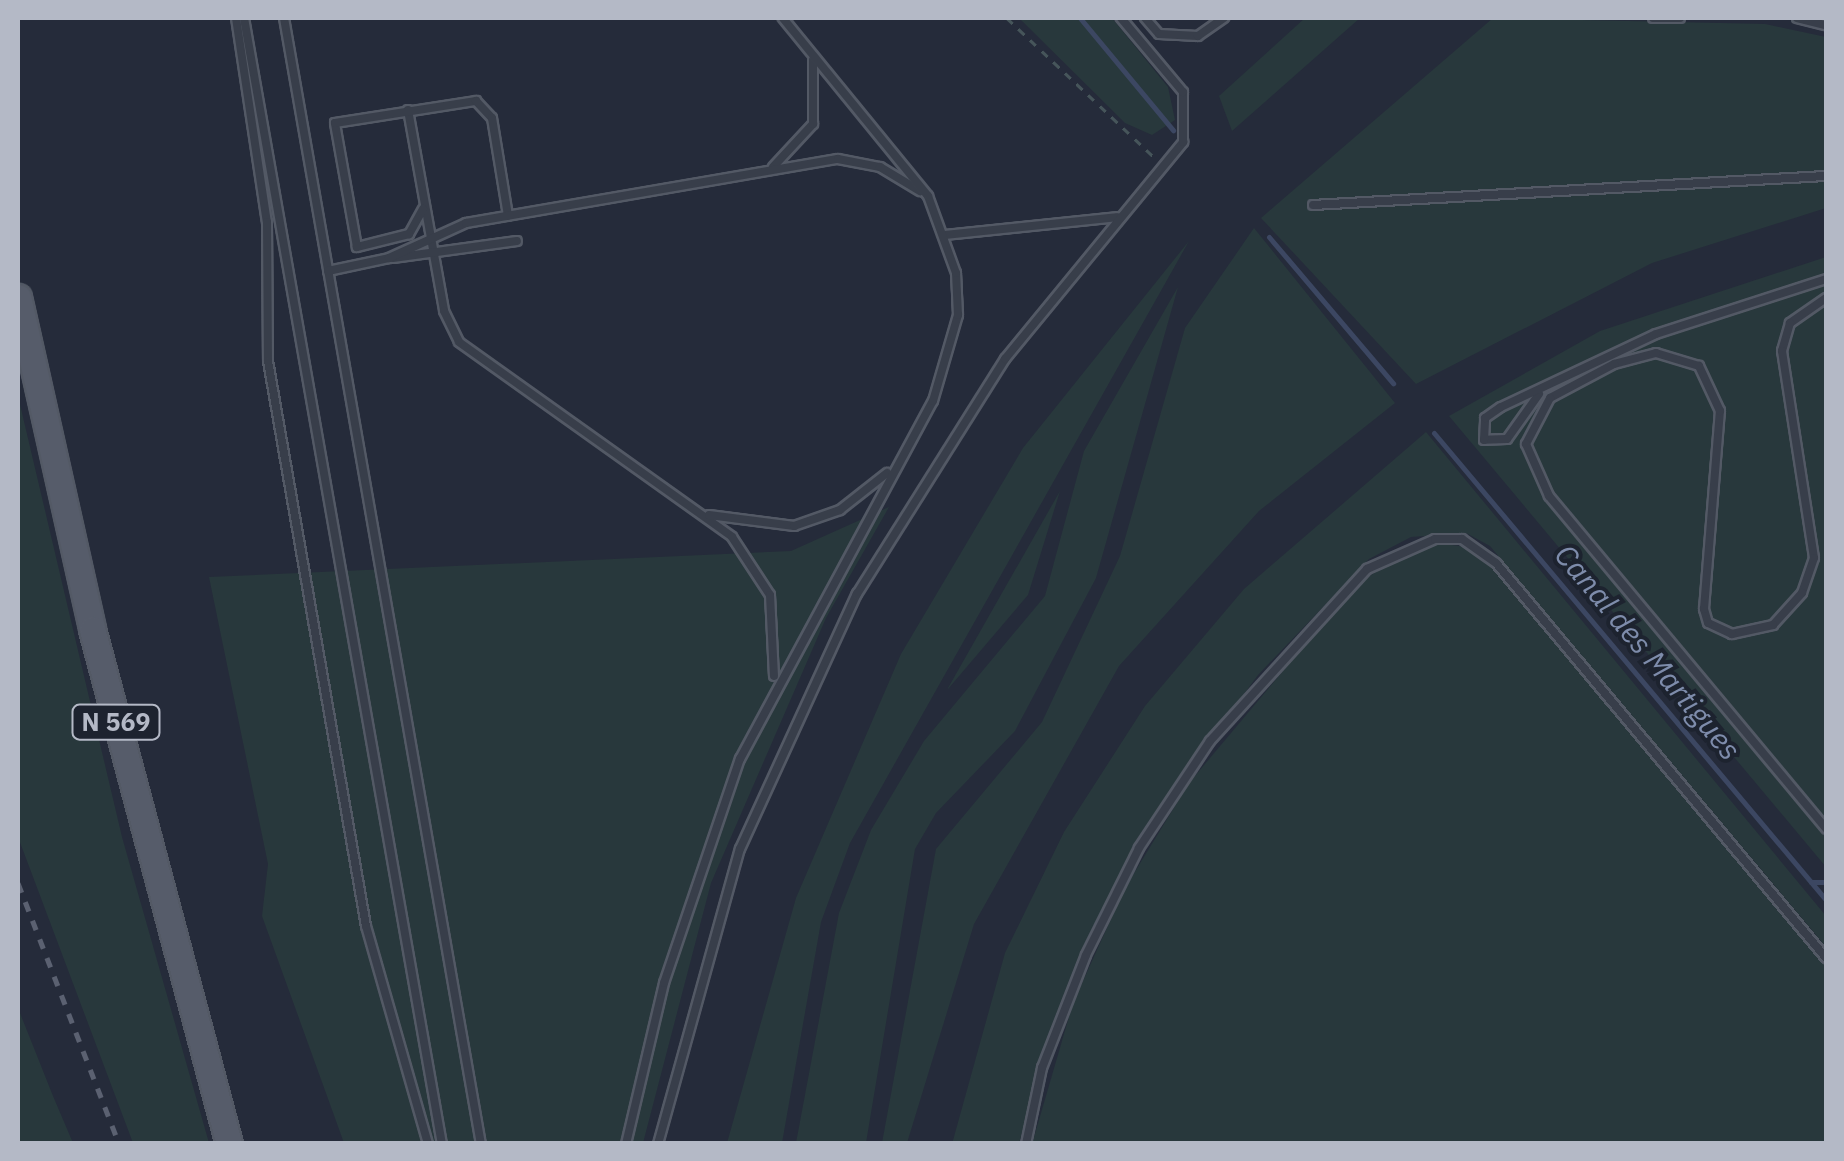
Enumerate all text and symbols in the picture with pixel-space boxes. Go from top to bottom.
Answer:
water label: Canal des Martigues [1548,537,1748,767]
road number: N 569 [71,702,161,742]

